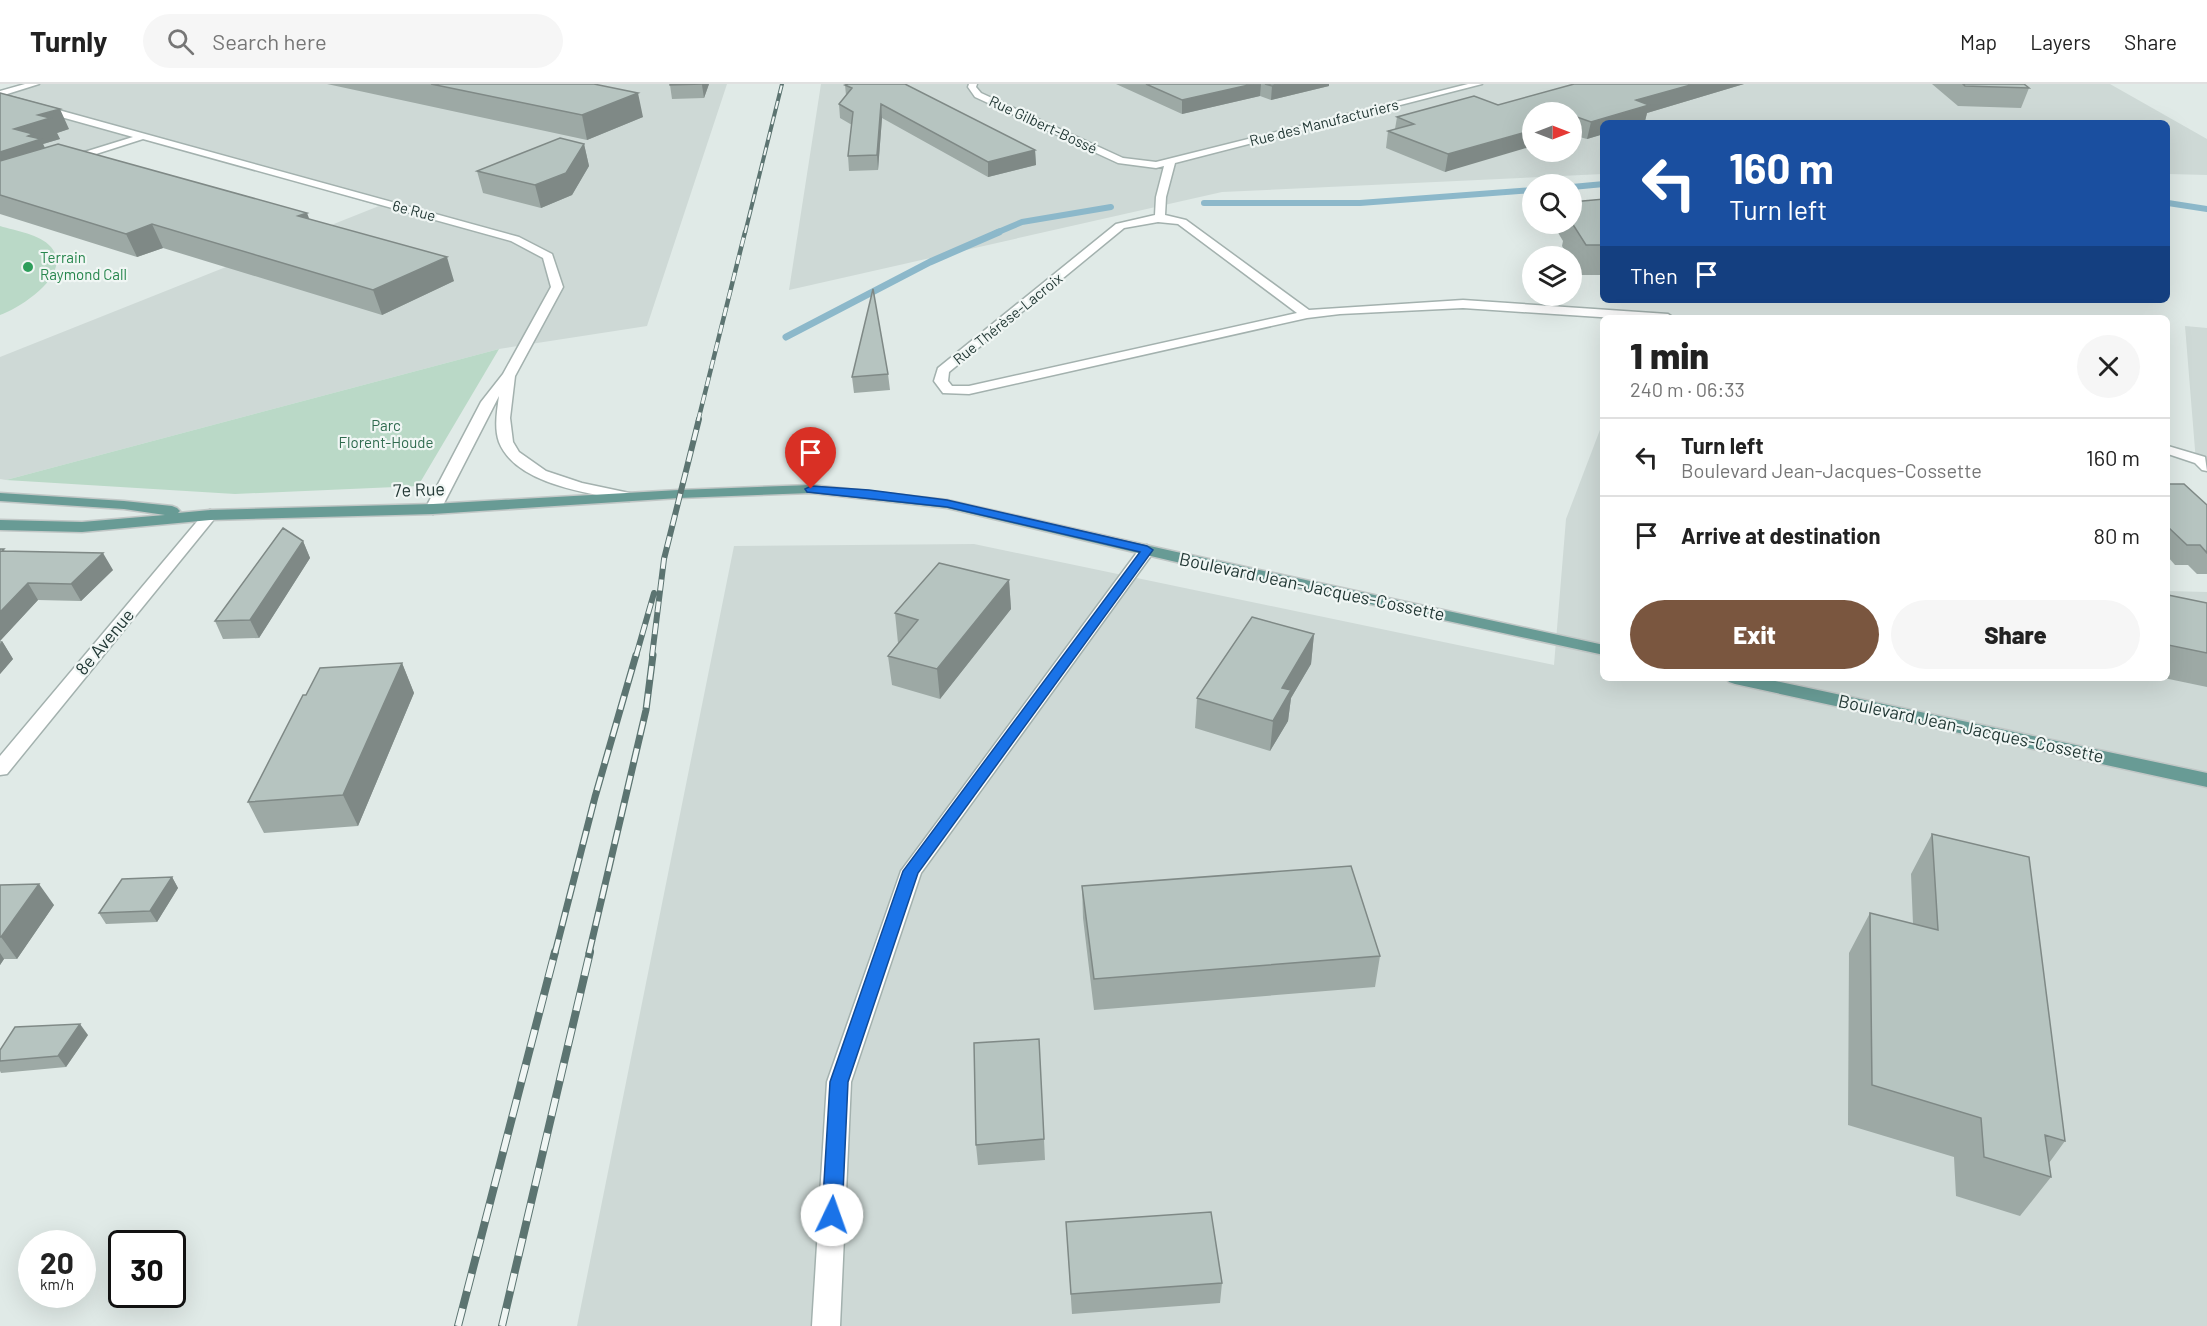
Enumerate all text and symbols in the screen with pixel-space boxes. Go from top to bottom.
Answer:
search box [143,14,563,68]
text: Turnly [30,24,107,58]
icon: search [164,25,197,58]
text: Search here [212,28,327,54]
text: Map [1960,29,1997,54]
text: Layers [2030,29,2091,54]
text: Share [2124,29,2177,54]
street label: Rue Gilbert-Bossé [986,91,1100,157]
street label: Rue des Manufacturiers [1247,95,1400,149]
north arrow [1522,102,1582,162]
map controls [1522,102,1582,306]
text: 160 m [1729,142,1834,192]
icon: left [1630,144,1708,222]
button: search [1522,174,1582,234]
text: Turn left [1729,193,1827,225]
street label: 6e Rue [391,196,438,224]
button: layers [1522,246,1582,306]
place label: Terrain Raymond Call [40,248,127,283]
icon: arrive [1690,258,1723,291]
marker: Terrain Raymond Call [21,260,35,274]
text: Then [1630,262,1678,288]
street label: Rue Thérèse-Lacroix [949,269,1066,368]
text: 1 min [1630,333,1709,376]
button: close [2077,335,2140,398]
text: 240 m · 06:33 [1630,377,1745,401]
park label: Parc Florent-Houde [339,416,433,451]
pin [785,427,836,489]
text: Turn left [1681,432,1764,458]
icon: arrive [794,436,827,469]
icon: left [1630,441,1663,474]
text: 160 m [2086,444,2140,470]
text: Boulevard Jean-Jacques-Cossette [1681,458,1982,482]
street label: 7e Rue [393,477,445,501]
icon: arrive [1630,519,1663,552]
text: Arrive at destination [1681,522,1880,548]
text: 80 m [2094,522,2140,548]
street label: Boulevard Jean-Jacques-Cossette [1177,547,1447,625]
button: Exit [1630,600,1879,669]
button: Share [1891,600,2140,669]
street label: 8e Avenue [70,604,138,679]
street label: Boulevard Jean-Jacques-Cossette [1836,689,2106,767]
position arrow [800,1183,864,1247]
speed limit sign: 30 [108,1230,186,1308]
text: 20 [40,1244,74,1280]
text: km/h [40,1275,74,1293]

